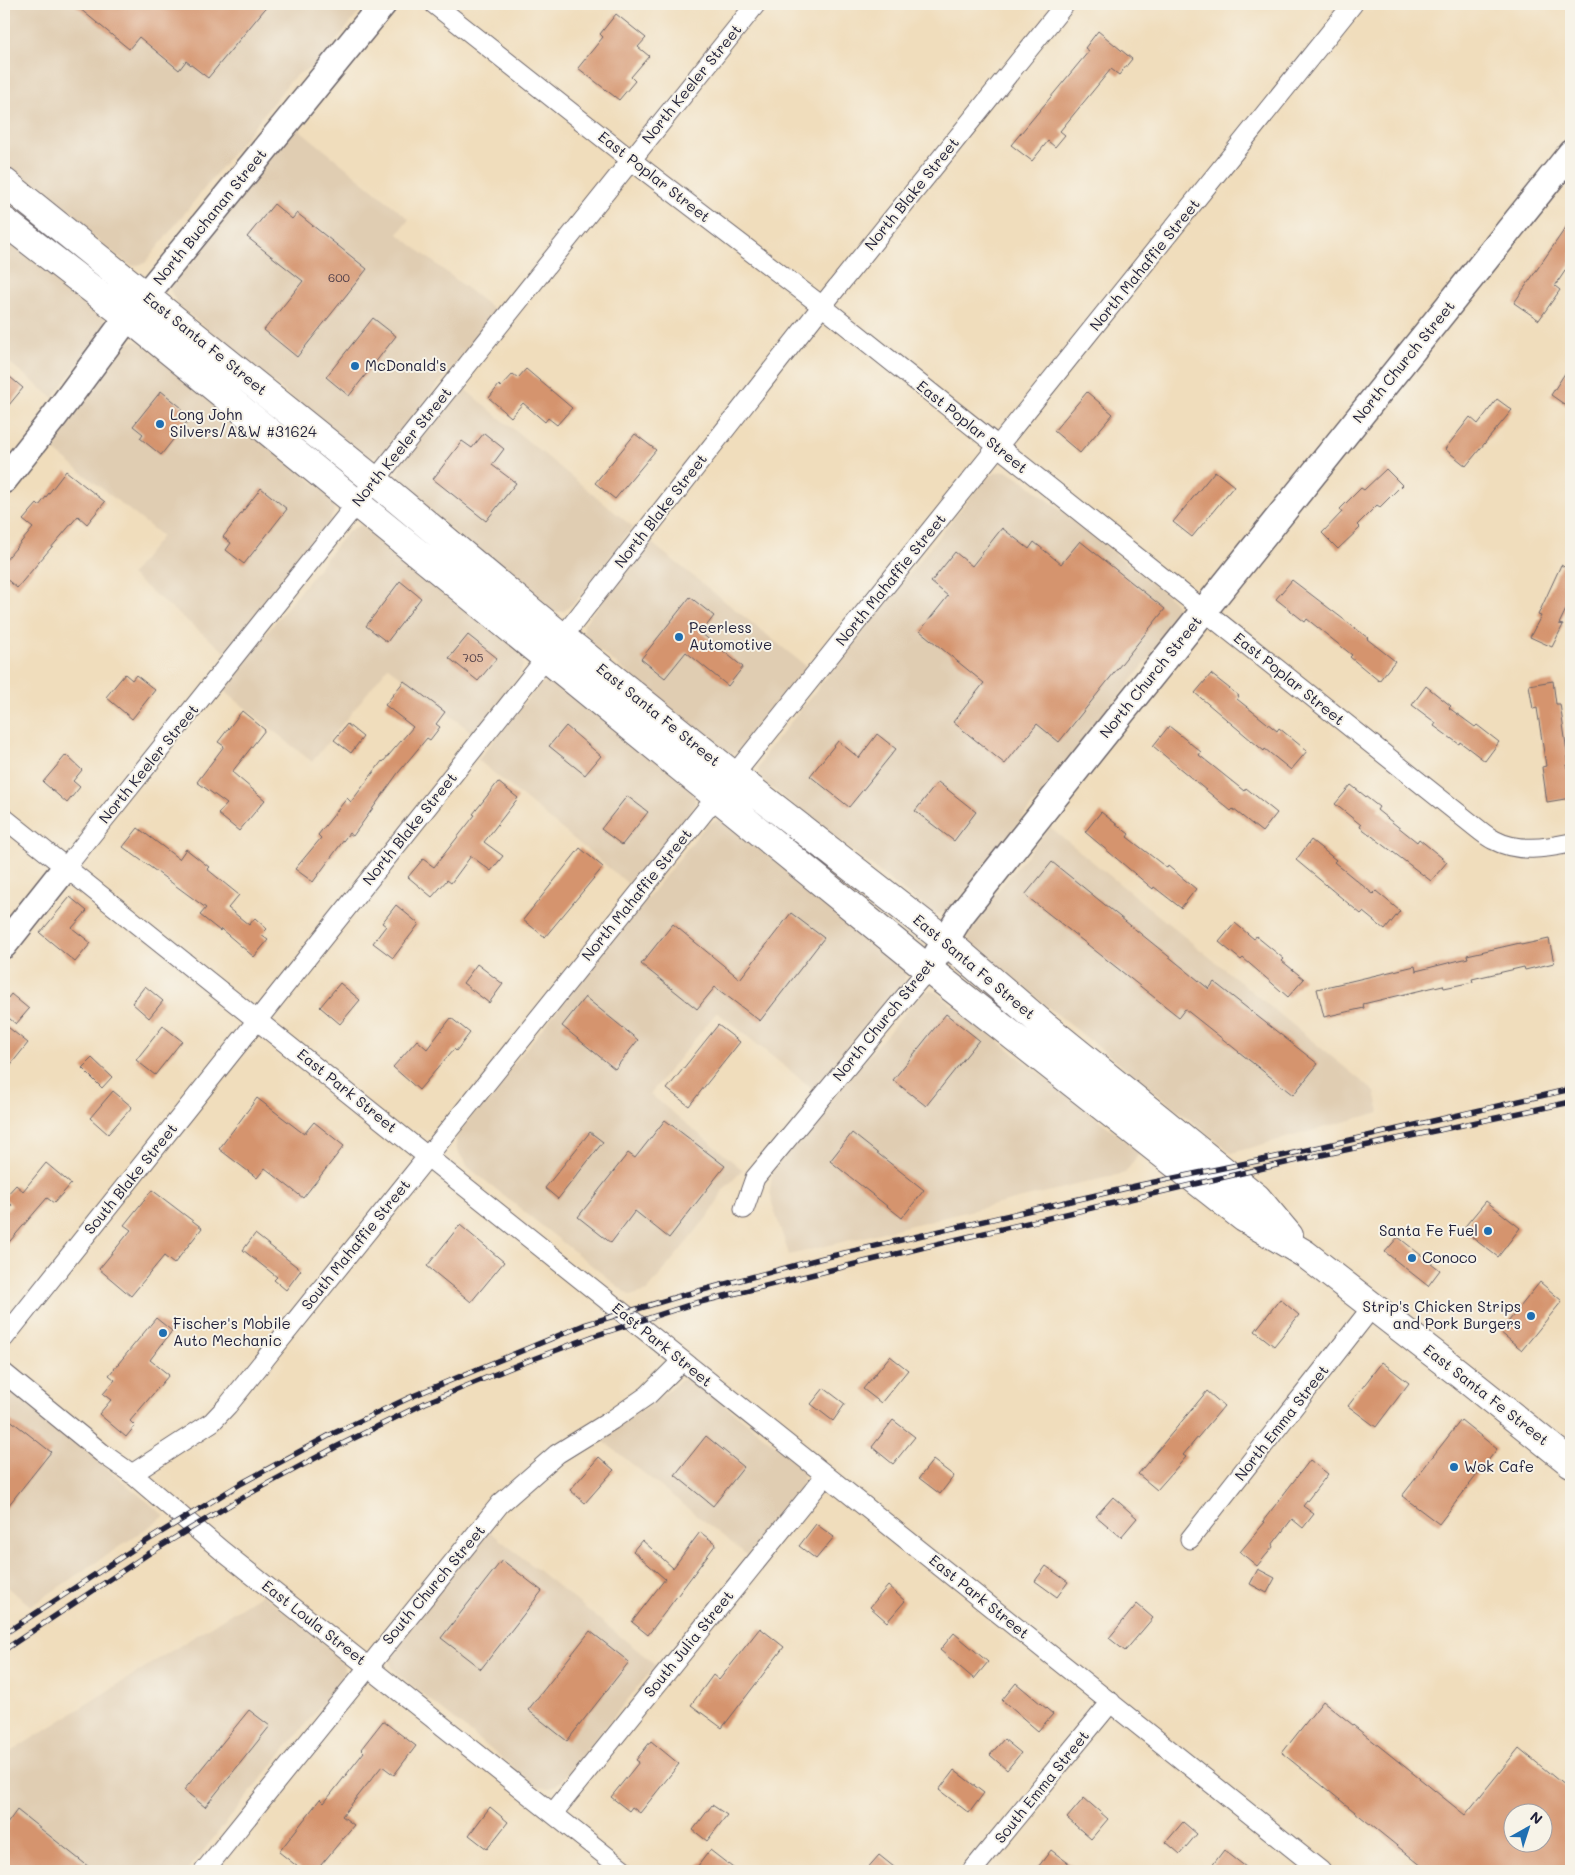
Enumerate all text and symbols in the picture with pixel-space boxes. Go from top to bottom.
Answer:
street label: North Keeler Street [637,20,746,147]
street label: East Poplar Street [594,126,715,226]
street label: North Blake Street [860,133,963,254]
street label: North Buchanan Street [148,144,270,289]
street label: North Mahaffie Street [1085,194,1204,335]
house number: 600 [328,269,351,285]
street label: East Santa Fe Street [140,287,272,399]
street label: North Church Street [1348,296,1459,427]
place label: McDonald's [365,355,447,375]
marker: McDonald's [349,360,361,372]
street label: East Poplar Street [913,375,1032,477]
street label: North Keeler Street [347,383,456,510]
place label: Long John Silvers/A&W #31624 [170,404,317,441]
marker: Long John Silvers/A&W #31624 [154,418,166,430]
street label: North Blake Street [609,449,711,572]
street label: North Mahaffie Street [831,509,950,650]
street label: North Church Street [1095,611,1206,742]
place label: Peerless Automotive [689,617,772,654]
street label: East Poplar Street [1230,627,1349,729]
marker: Peerless Automotive [673,631,685,643]
house number: 705 [462,649,484,665]
street label: East Santa Fe Street [593,658,725,770]
street label: North Keeler Street [94,700,203,827]
street label: North Blake Street [358,768,461,889]
street label: North Mahaffie Street [577,824,696,965]
street label: East Santa Fe Street [909,909,1040,1023]
street label: North Church Street [828,954,939,1085]
street label: East Park Street [293,1044,402,1137]
street label: South Blake Street [79,1119,181,1238]
street label: South Mahaffie Street [296,1175,414,1314]
place label: Santa Fe Fuel [1379,1220,1478,1240]
marker: Santa Fe Fuel [1482,1225,1494,1237]
place label: Conoco [1422,1247,1477,1267]
marker: Conoco [1406,1252,1418,1264]
place label: Strip's Chicken Strips and Pork Burgers [1363,1296,1521,1333]
street label: East Park Street [608,1298,717,1391]
marker: Strip's Chicken Strips and Pork Burgers [1525,1310,1537,1322]
place label: Fischer's Mobile Auto Mechanic [173,1313,291,1350]
marker: Fischer's Mobile Auto Mechanic [157,1327,169,1339]
street label: East Santa Fe Street [1420,1339,1553,1449]
street label: North Emma Street [1230,1360,1333,1484]
place label: Wok Cafe [1464,1456,1534,1476]
marker: Wok Cafe [1448,1461,1460,1473]
street label: South Church Street [377,1520,489,1648]
street label: East Park Street [925,1550,1034,1643]
street label: East Loula Street [258,1575,371,1669]
street label: South Julia Street [639,1586,738,1701]
street label: South Emma Street [989,1726,1093,1847]
north arrow [1502,1802,1552,1852]
text: N [1526,1807,1547,1828]

